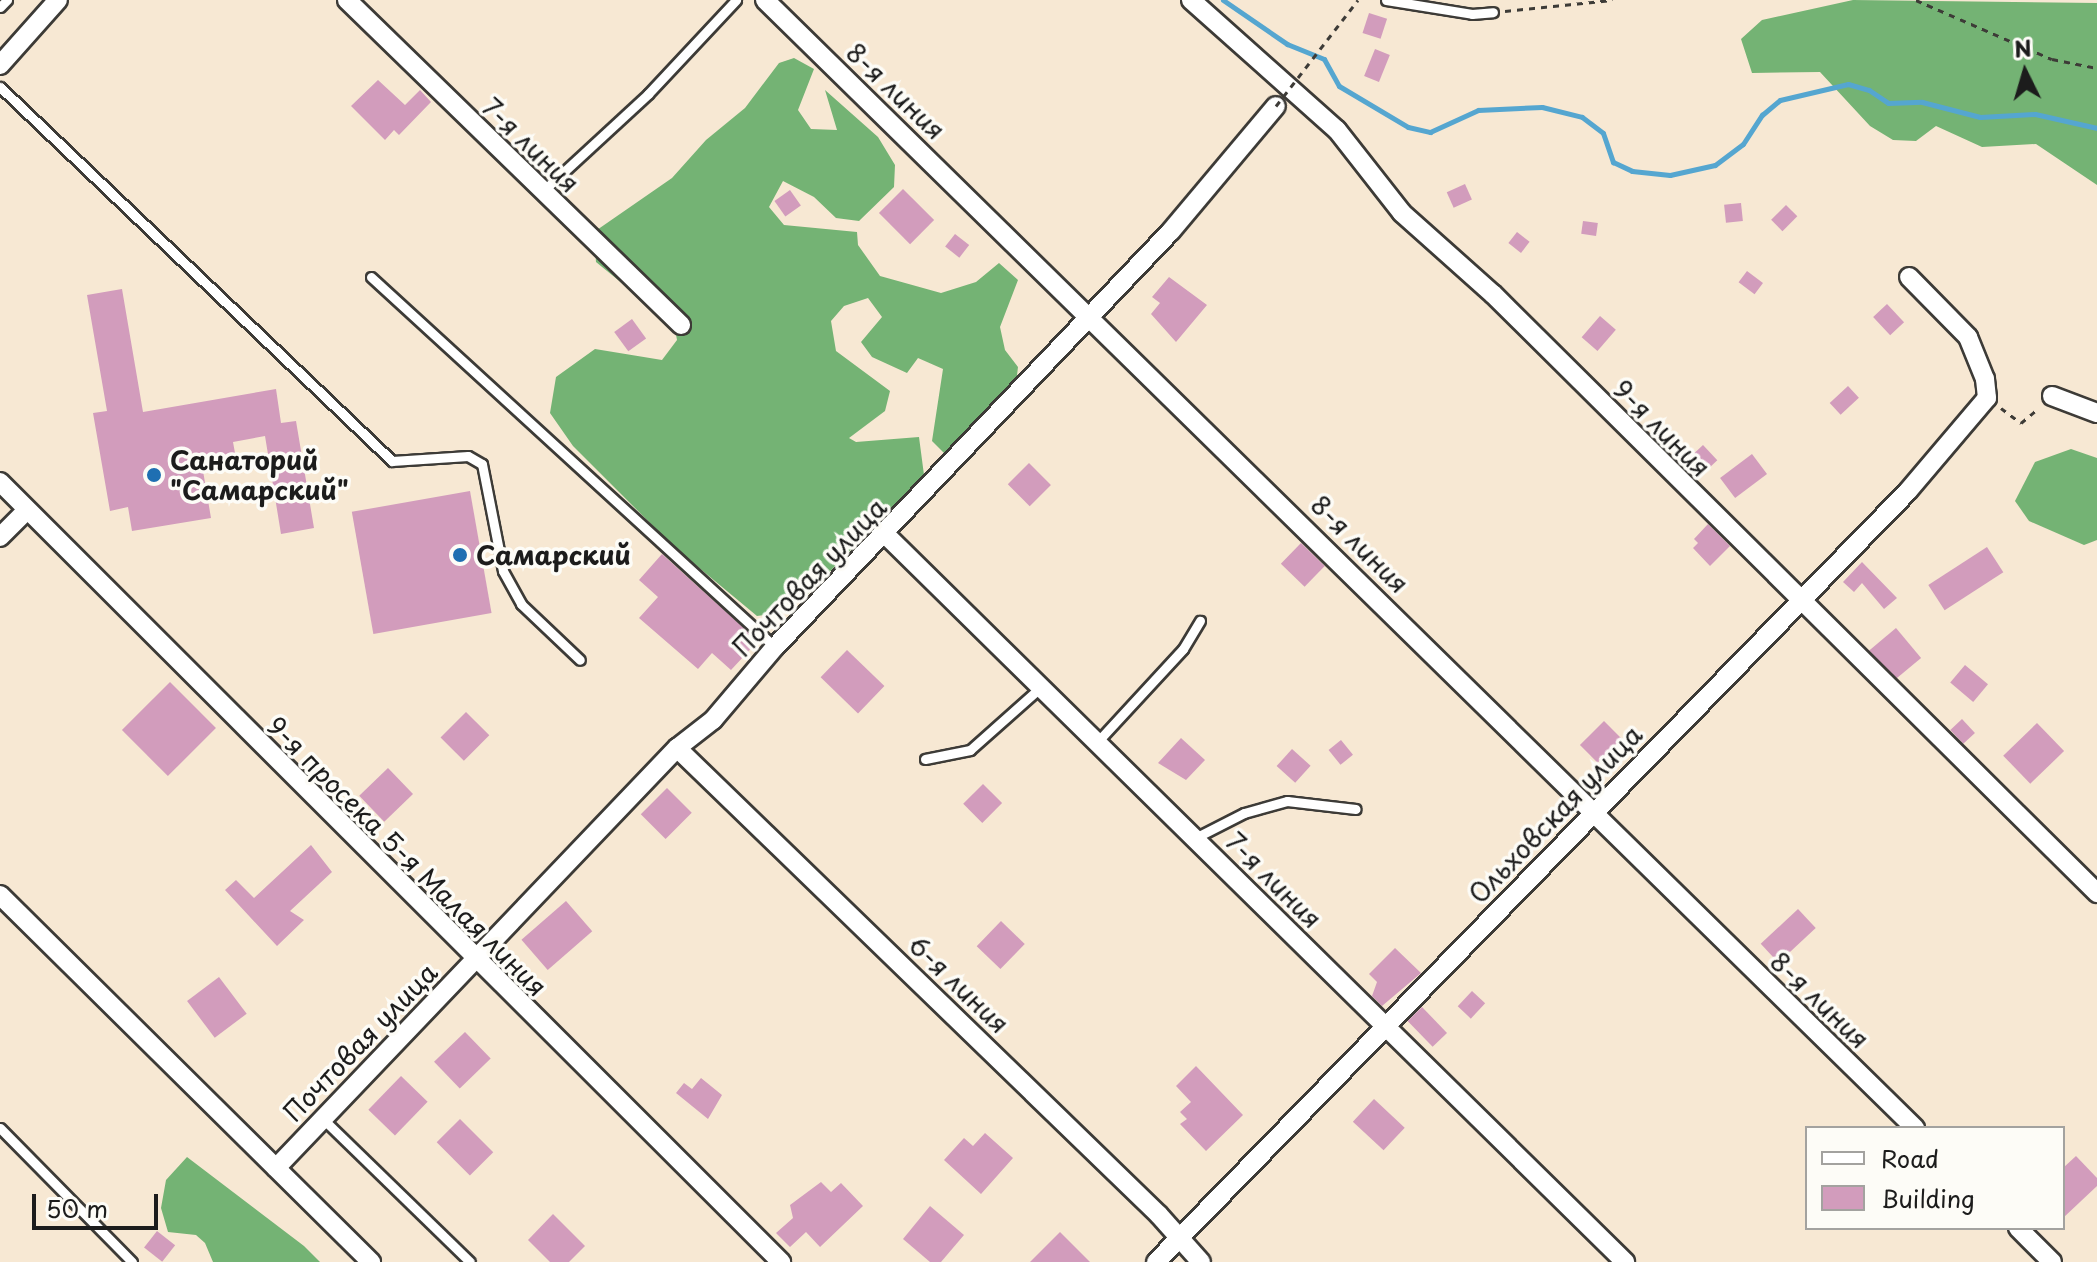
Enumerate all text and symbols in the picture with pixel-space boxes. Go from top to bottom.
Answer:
text: N [2013,30,2033,65]
north arrow [1985,32,2065,112]
street label: 8-я линия [840,36,952,146]
street label: 7-я линия [476,91,586,199]
street label: 9-я линия [1607,373,1717,483]
place label: Санаторий "Самарский" [170,444,349,506]
marker: Санаторий "Самарский" [145,466,163,484]
street label: 8-я линия [1304,488,1416,600]
street label: Почтовая улица [726,491,892,663]
place label: Самарский [476,539,631,571]
marker: Самарский [451,546,469,564]
street label: 9-я просека 5-я Малая линия [261,710,553,1002]
street label: Ольховская улица [1462,718,1648,910]
street label: 7-я линия [1219,825,1329,935]
street label: 6-я линия [902,928,1016,1040]
street label: 8-я линия [1764,945,1876,1055]
street label: Почтовая улица [277,956,443,1128]
legend [1805,1126,2065,1230]
text: Road [1881,1140,1939,1176]
scale bar [36,1178,162,1228]
text: Building [1881,1180,1975,1216]
text: 50 m [46,1190,108,1226]

